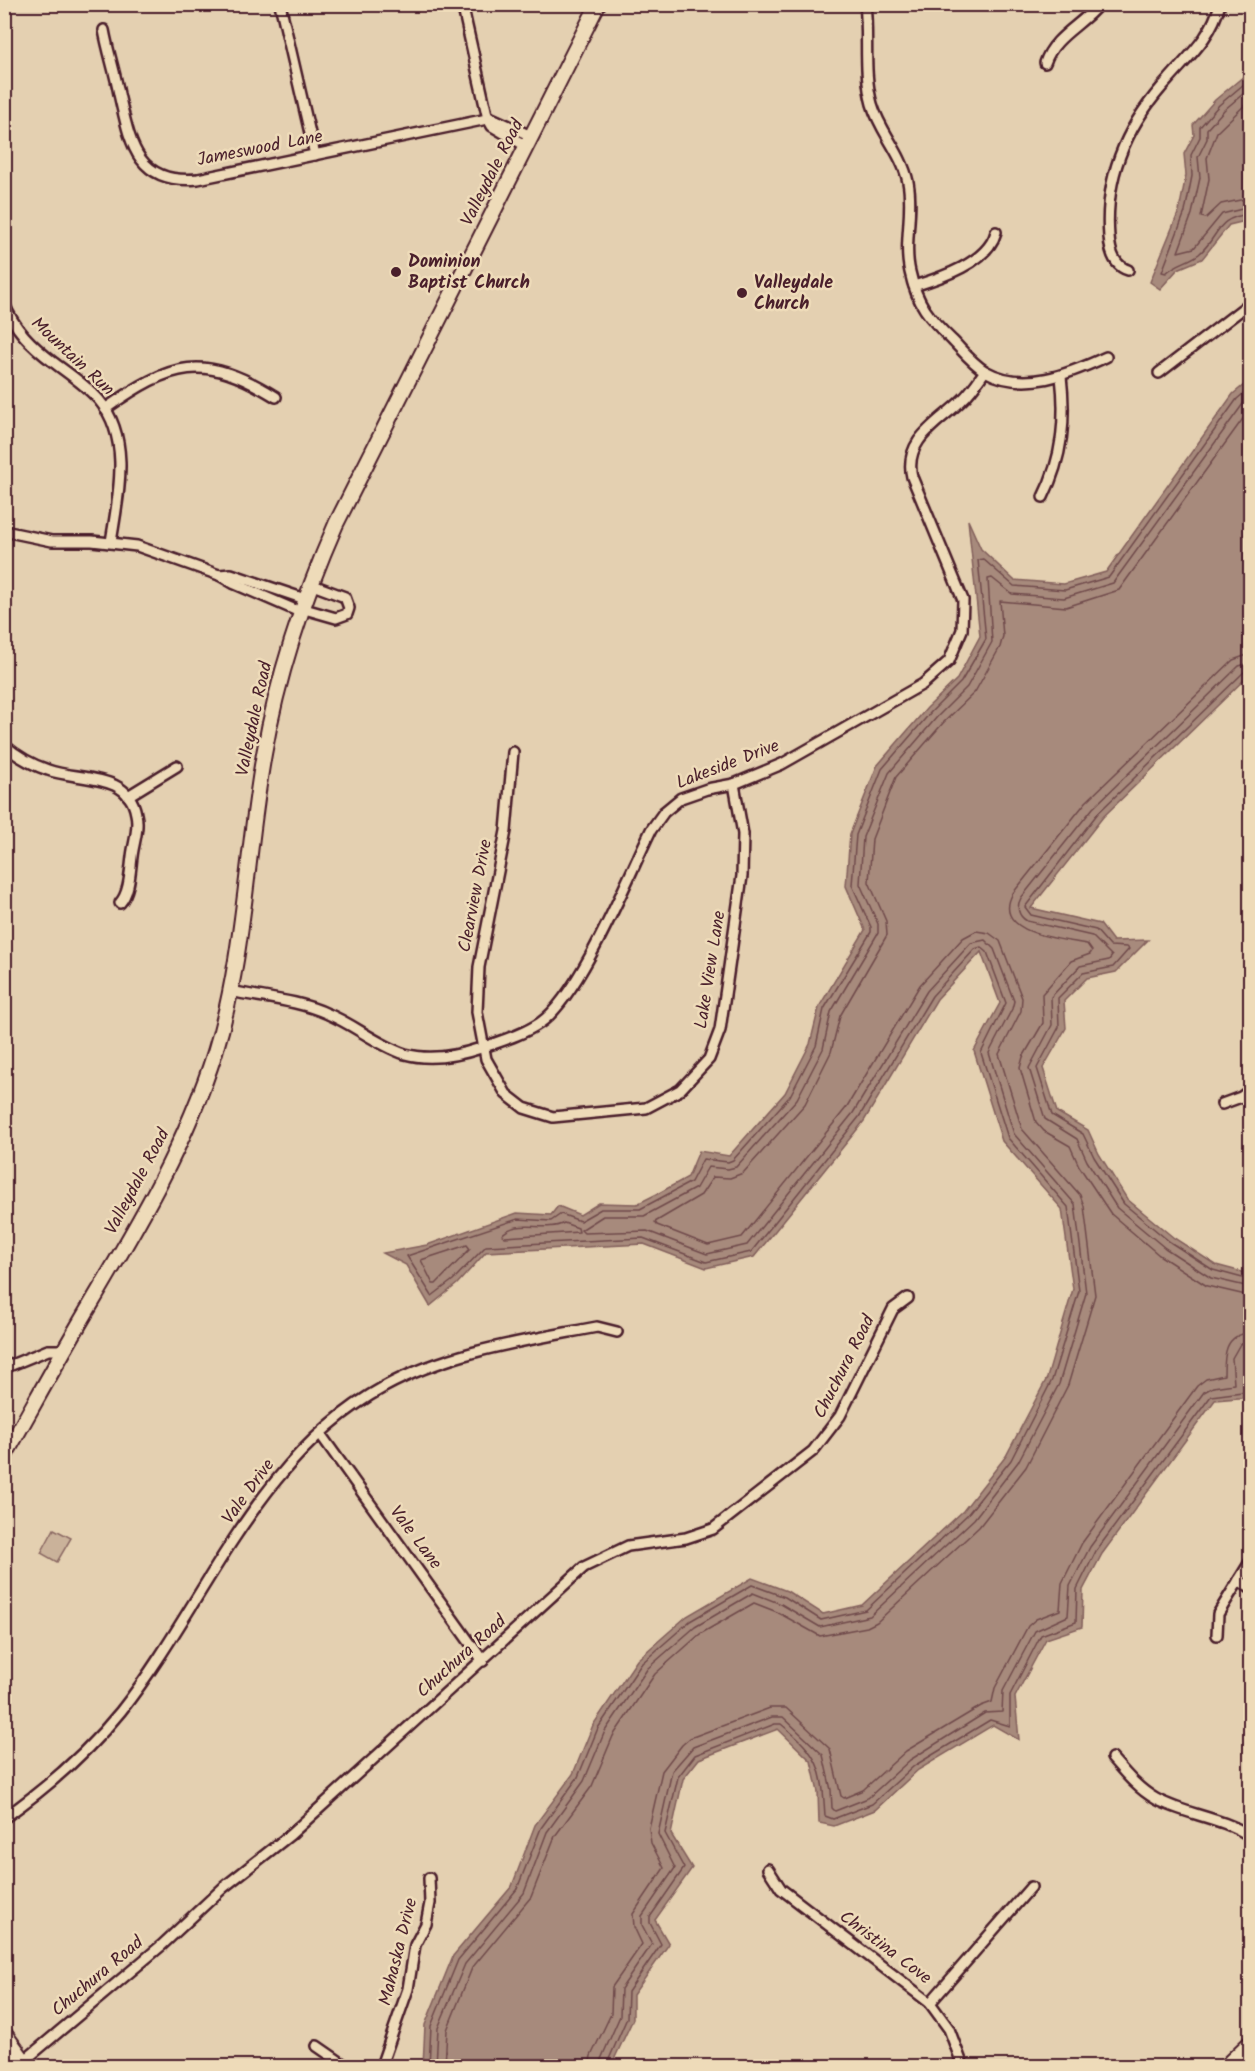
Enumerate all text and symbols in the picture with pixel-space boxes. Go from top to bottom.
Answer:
street label: Valleydale Road [454,114,533,232]
street label: Jameswood Lane [195,123,325,175]
place label: Dominion Baptist Church [408,248,530,298]
marker: Dominion Baptist Church [389,265,403,279]
place label: Valleydale Church [754,269,833,319]
marker: Valleydale Church [735,286,749,300]
street label: Mountain Run [23,310,121,404]
street label: Valleydale Road [229,658,282,779]
street label: Lakeside Drive [672,732,784,798]
street label: Clearview Drive [451,837,501,955]
street label: Lake View Lane [687,909,735,1031]
street label: Valleydale Road [98,1123,179,1240]
street label: Chuchura Road [806,1309,884,1424]
street label: Vale Drive [215,1453,283,1531]
street label: Vale Lane [381,1500,449,1576]
street label: Chuchura Road [410,1608,514,1706]
street label: Mahaska Drive [372,1895,426,2009]
street label: Christina Cove [833,1903,937,1993]
street label: Chuchura Road [45,1929,151,2024]

